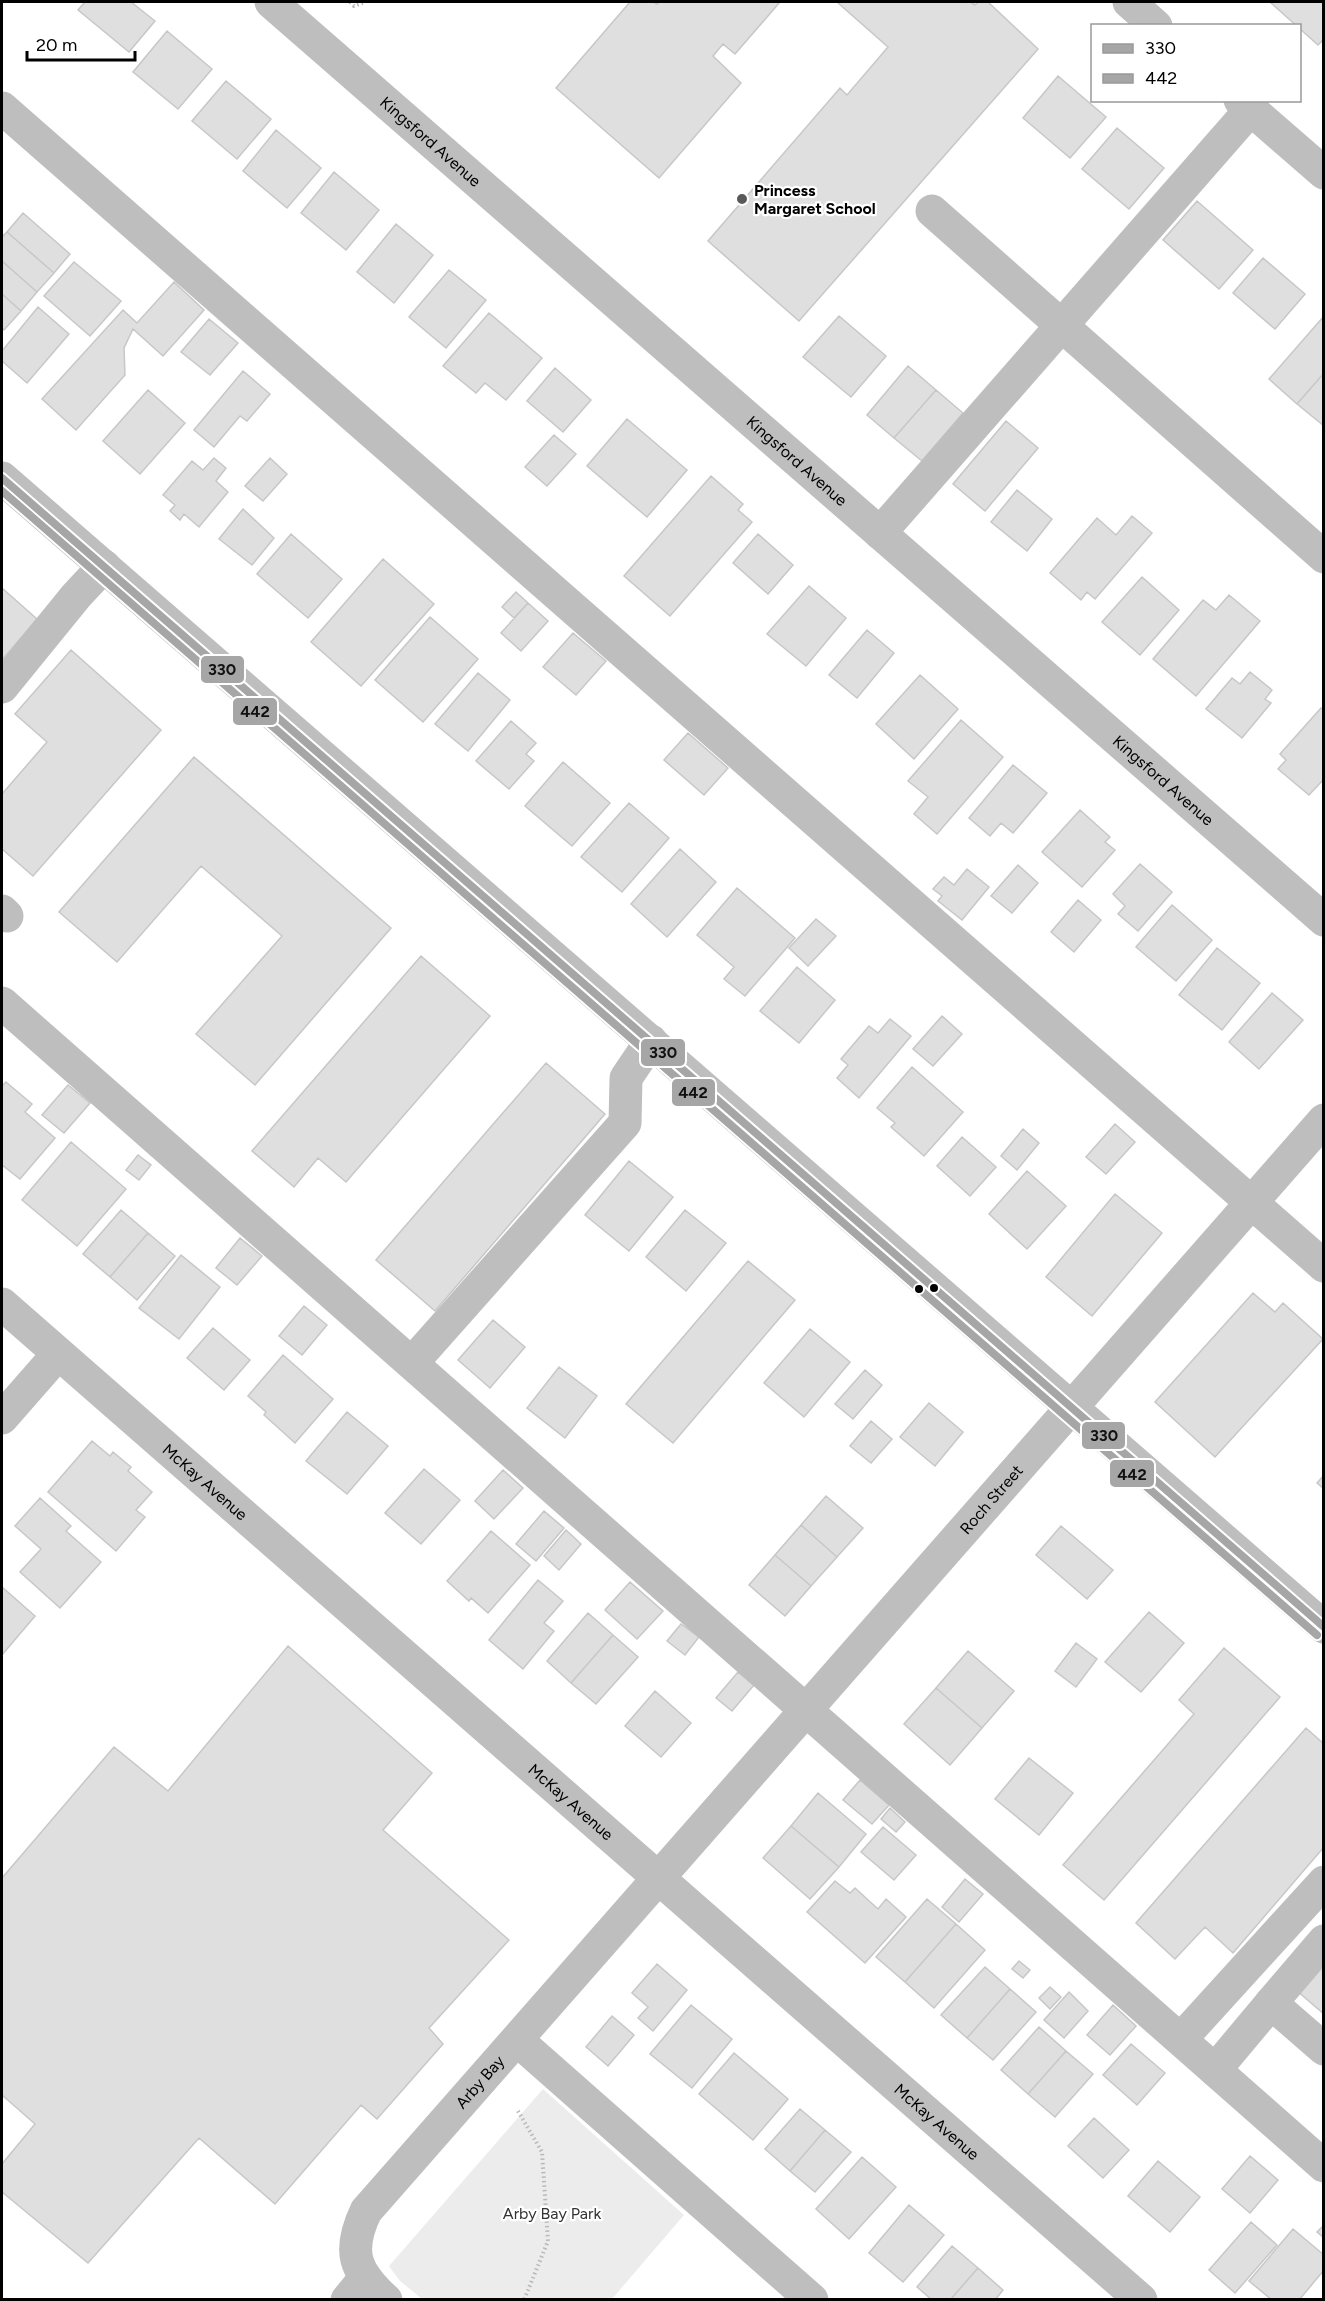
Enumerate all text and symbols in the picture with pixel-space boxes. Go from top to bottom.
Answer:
scale bar [27,24,135,62]
legend [1091,24,1301,102]
text: 20 m [36,34,77,56]
text: 330 [1145,37,1176,59]
text: 442 [1145,67,1177,89]
street label: Kingsford Avenue [376,93,485,191]
place label: Princess Margaret School [754,181,876,218]
marker: Princess Margaret School [735,192,749,206]
street label: Kingsford Avenue [743,412,851,510]
line badge: 330 [200,655,245,684]
text: 330 [208,660,236,679]
line badge: 442 [232,697,278,726]
text: 442 [240,702,270,721]
street label: Kingsford Avenue [1109,731,1218,830]
line badge: 330 [640,1038,686,1067]
text: 330 [649,1043,677,1062]
line badge: 442 [671,1078,716,1107]
text: 442 [678,1083,708,1102]
unlabelled marker [928,1282,940,1294]
unlabelled marker [913,1283,925,1295]
line badge: 330 [1081,1421,1126,1450]
text: 330 [1090,1426,1118,1445]
street label: McKay Avenue [159,1440,251,1524]
line badge: 442 [1109,1459,1155,1488]
street label: Roch Street [956,1461,1027,1538]
text: 442 [1117,1465,1147,1484]
street label: McKay Avenue [524,1760,617,1844]
street label: Arby Bay [452,2051,509,2112]
street label: McKay Avenue [890,2080,983,2164]
park label: Arby Bay Park [503,2204,601,2223]

